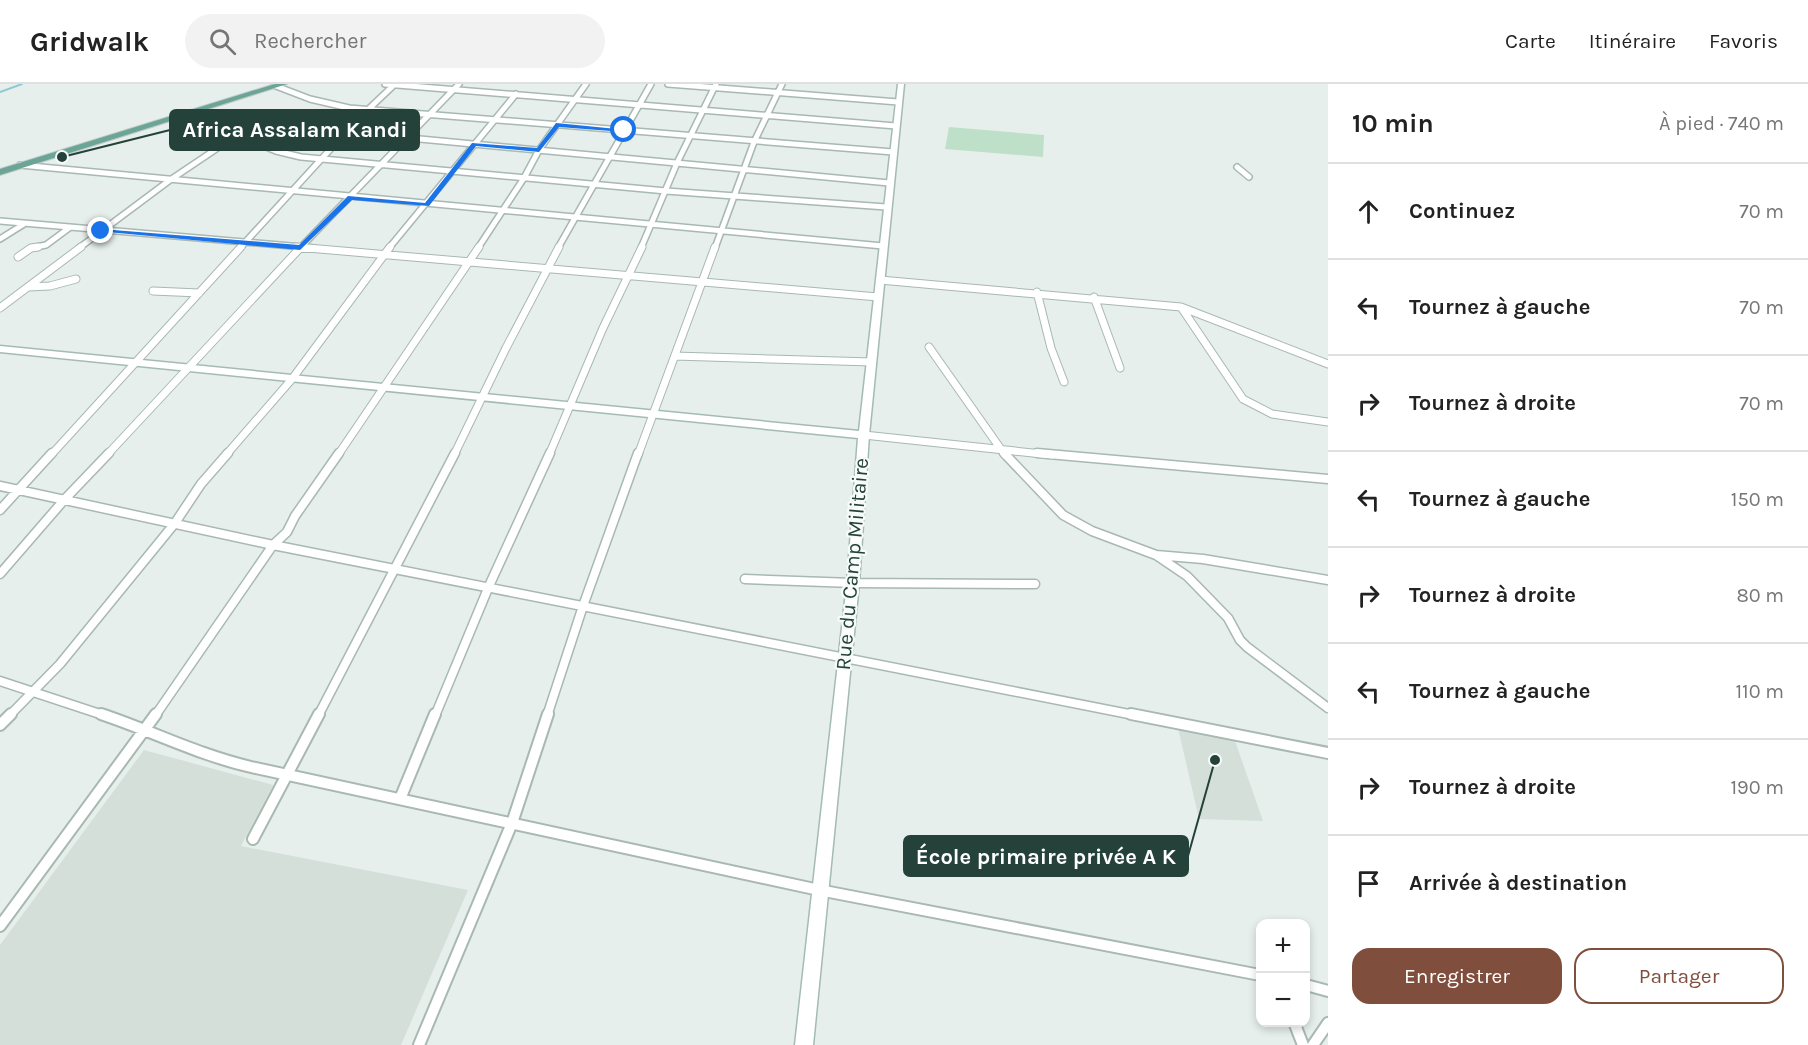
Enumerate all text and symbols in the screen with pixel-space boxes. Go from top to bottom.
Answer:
search box [185,14,605,68]
text: Gridwalk [30,25,149,58]
icon: search [206,25,239,58]
text: Rechercher [254,28,367,54]
text: Carte [1505,29,1556,53]
text: Itinéraire [1589,29,1676,53]
text: Favoris [1709,29,1778,53]
text: 10 min [1352,108,1434,139]
callout: Africa Assalam Kandi [170,110,419,150]
text: À pied · 740 m [1659,112,1784,135]
route start [610,116,636,142]
text: Africa Assalam Kandi [182,117,408,143]
icon: ahead [1352,195,1385,228]
text: Continuez [1409,198,1515,224]
text: 70 m [1739,200,1784,223]
route end [87,217,113,243]
icon: left [1352,291,1385,324]
text: Tournez à gauche [1409,294,1590,320]
text: 70 m [1739,296,1784,319]
icon: right [1352,387,1385,420]
text: Tournez à droite [1409,390,1576,416]
text: 70 m [1739,392,1784,415]
street label: Rue du Camp Militaire [831,457,873,671]
icon: left [1352,483,1385,516]
text: Tournez à gauche [1409,486,1590,512]
text: 150 m [1731,488,1784,511]
icon: right [1352,579,1385,612]
text: Tournez à droite [1409,582,1576,608]
text: 80 m [1736,584,1784,607]
icon: left [1352,675,1385,708]
text: Tournez à gauche [1409,678,1590,704]
text: 110 m [1735,680,1784,703]
icon: right [1352,771,1385,804]
text: Tournez à droite [1409,774,1576,800]
text: 190 m [1730,776,1784,799]
callout: École primaire privée A K [904,836,1188,876]
text: École primaire privée A K [916,843,1177,870]
icon: arrive [1352,867,1385,900]
text: Arrivée à destination [1409,870,1627,896]
map controls [1256,919,1310,1027]
button: + [1256,919,1310,973]
button: Enregistrer [1352,948,1562,1004]
button: Partager [1574,948,1784,1004]
button: − [1256,973,1310,1027]

